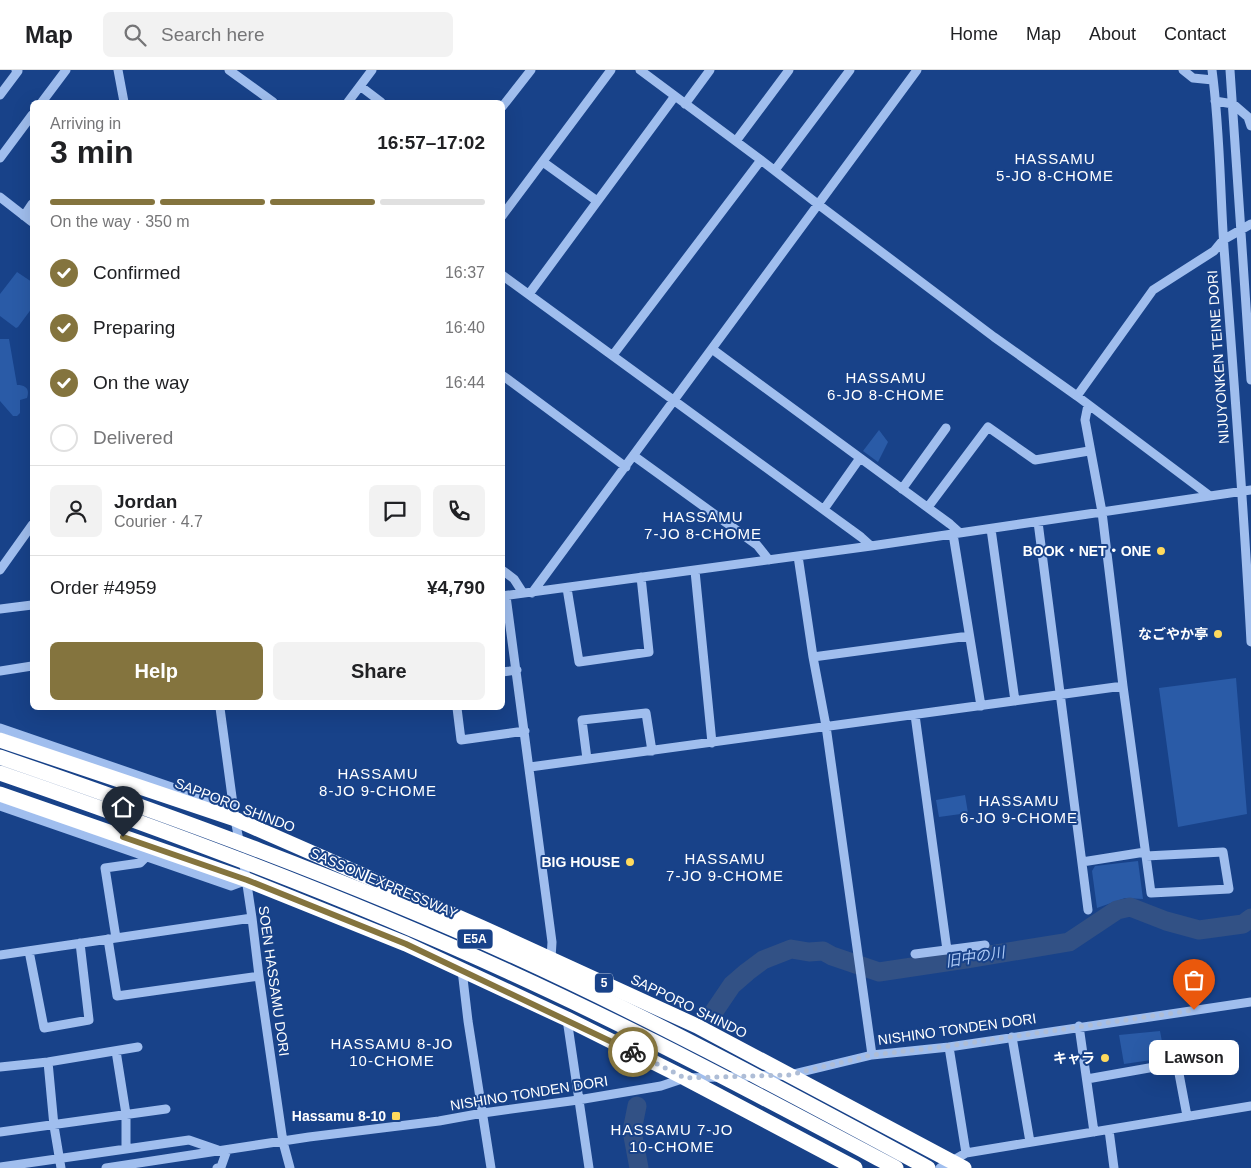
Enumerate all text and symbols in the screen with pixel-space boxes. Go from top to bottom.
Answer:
search box [103,12,453,57]
text: Map [25,21,73,48]
icon: search [121,21,149,49]
text: Search here [161,24,265,45]
text: Home [950,24,998,44]
text: Map [1026,24,1061,44]
text: About [1089,24,1136,44]
text: Contact [1164,24,1226,44]
text: Arriving in [50,115,121,132]
text: 16:57–17:02 [377,132,485,153]
text: 3 min [50,134,134,170]
district label: HASSAMU 5-JO 8-CHOME [996,150,1114,184]
text: On the way · 350 m [50,213,190,230]
icon: check [50,259,78,287]
text: Confirmed [93,262,181,283]
text: 16:37 [445,264,485,281]
street label: NIJUYONKEN TEINE DORI [1204,270,1232,444]
icon: check [50,314,78,342]
text: Preparing [93,317,175,338]
text: 16:40 [445,319,485,336]
icon: check [50,369,78,397]
district label: HASSAMU 6-JO 8-CHOME [827,369,945,403]
text: On the way [93,372,189,393]
text: 16:44 [445,374,485,391]
text: Delivered [93,427,173,448]
button: person [50,485,102,537]
button: chat [369,485,421,537]
button: phone [433,485,485,537]
text: Jordan [114,491,177,512]
district label: HASSAMU 7-JO 8-CHOME [644,508,762,542]
text: Courier · 4.7 [114,513,203,530]
place label: BOOK・NET・ONE [1023,543,1151,559]
marker: BOOK・NET・ONE [1155,545,1167,557]
text: Order #4959 [50,577,157,598]
text: ¥4,790 [427,577,485,598]
place label: なごやか亭 [1138,626,1208,642]
marker: なごやか亭 [1212,628,1224,640]
button: Help [50,642,263,700]
button: Share [273,642,485,700]
district label: HASSAMU 8-JO 9-CHOME [319,765,437,799]
street label: SAPPORO SHINDO [173,775,298,835]
pin [102,786,144,837]
district label: HASSAMU 6-JO 9-CHOME [960,792,1078,826]
icon: home [109,793,137,821]
street label: SASSON EXPRESSWAY [308,845,461,922]
district label: HASSAMU 7-JO 9-CHOME [666,850,784,884]
place label: BIG HOUSE [541,854,620,870]
marker: BIG HOUSE [624,856,636,868]
street label: SOEN HASSAMU DORI [256,905,292,1057]
road number: E5A [458,930,492,949]
water label: 旧中の川 [944,943,1008,970]
pin [1173,959,1215,1010]
icon: bag [1180,966,1208,994]
street label: SAPPORO SHINDO [628,971,750,1041]
road number: 5 [595,974,613,992]
street label: NISHINO TONDEN DORI [877,1010,1037,1048]
courier [608,1027,658,1077]
district label: HASSAMU 8-JO 10-CHOME [331,1035,453,1069]
icon: bike [619,1038,647,1066]
callout: Lawson [1149,1040,1239,1075]
text: Lawson [1164,1049,1224,1066]
place label: キャラ [1053,1050,1095,1066]
marker: キャラ [1099,1052,1111,1064]
street label: NISHINO TONDEN DORI [449,1073,609,1113]
place label: Hassamu 8-10 [292,1108,386,1124]
marker: Hassamu 8-10 [390,1110,402,1122]
district label: HASSAMU 7-JO 10-CHOME [611,1121,733,1155]

